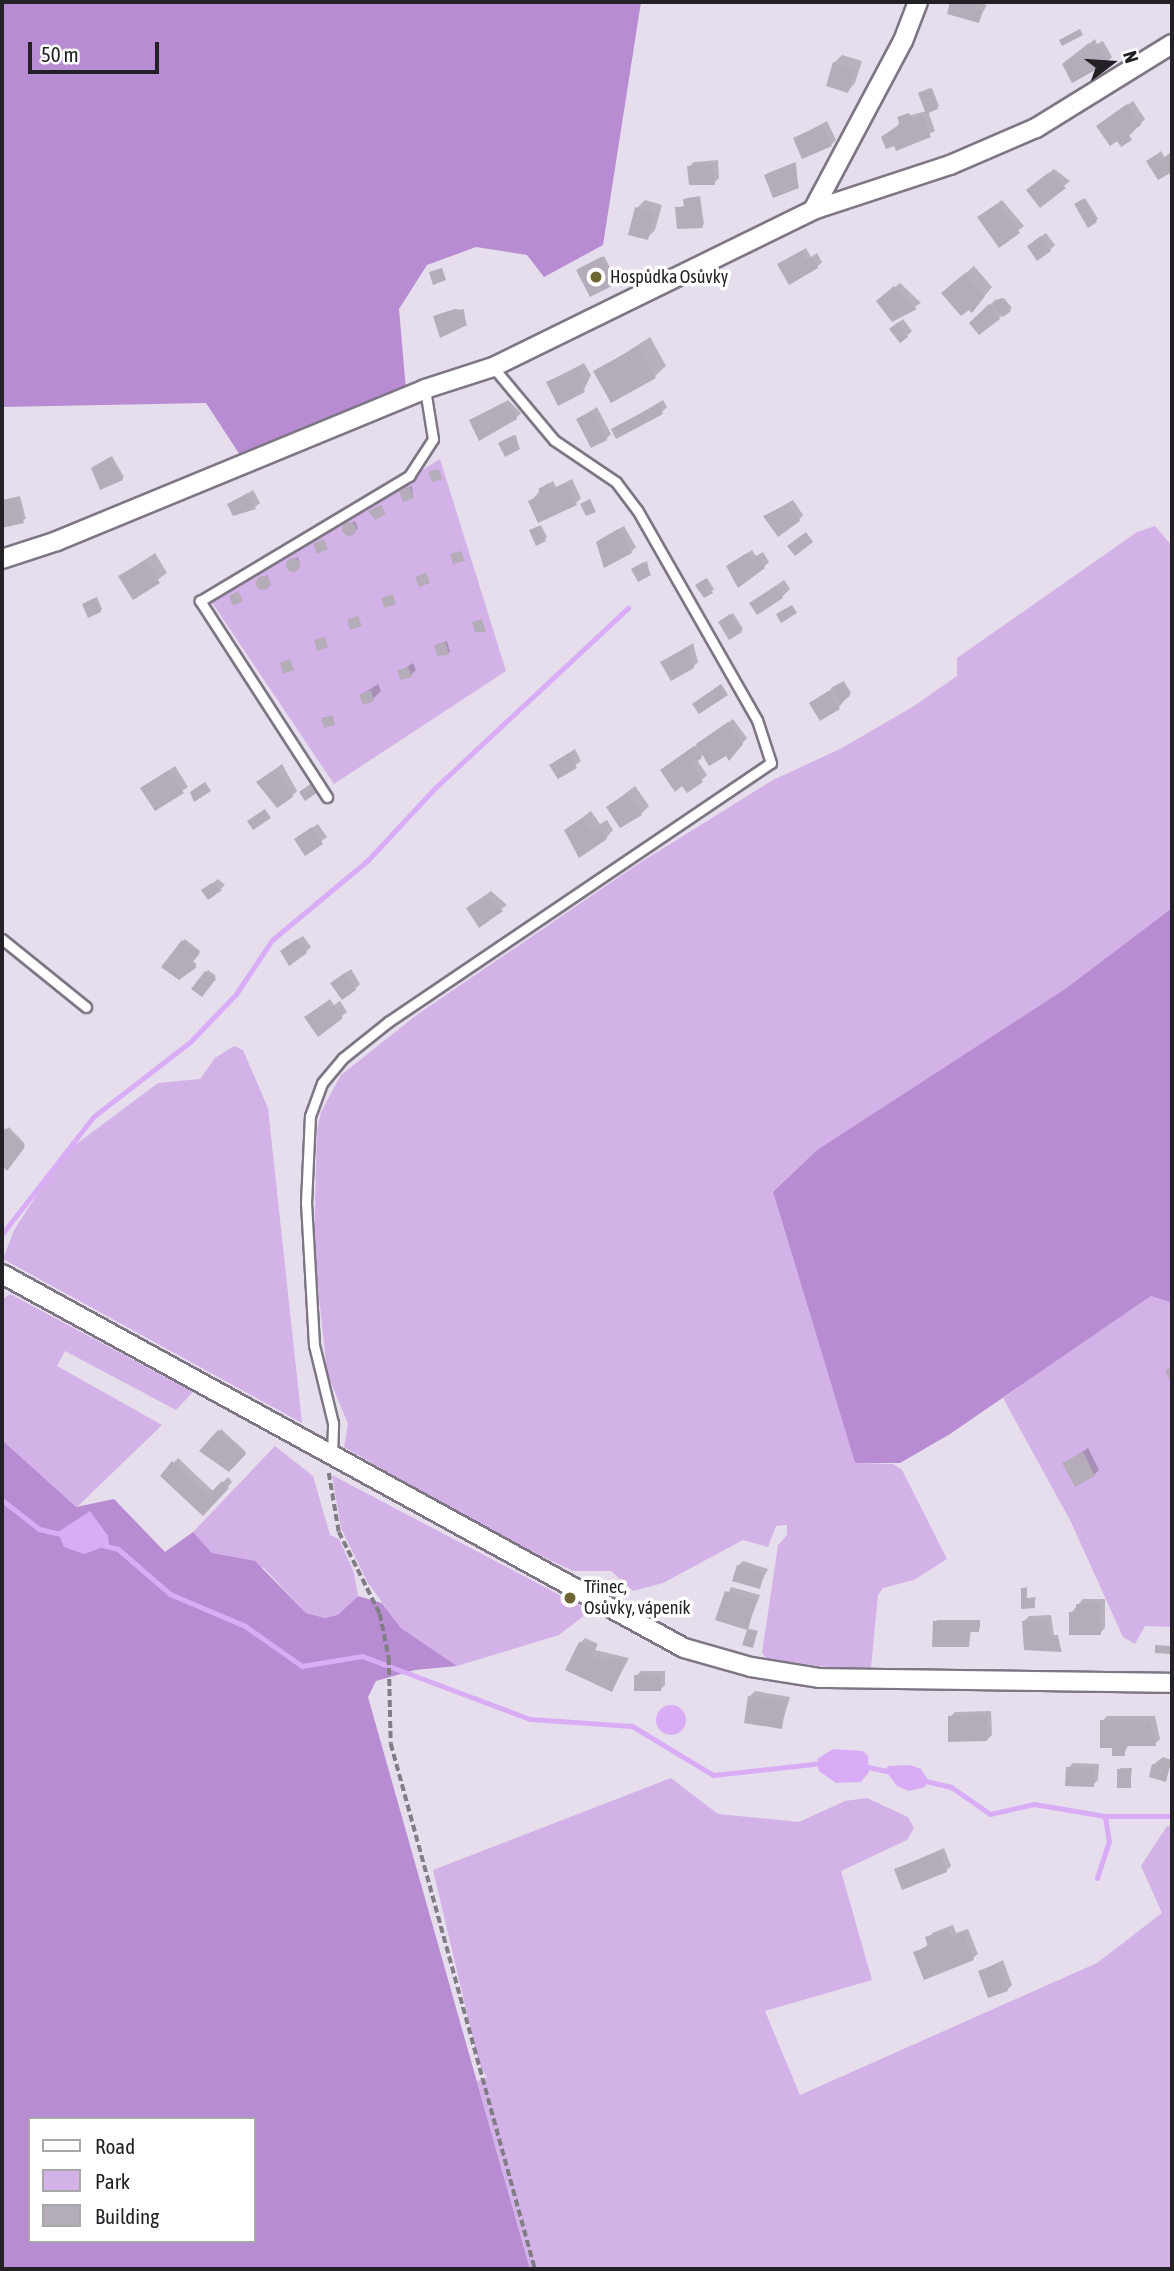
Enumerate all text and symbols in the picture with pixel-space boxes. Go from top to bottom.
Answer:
scale bar [32,28,163,72]
north arrow [1076,28,1146,98]
text: 50 m [41,42,79,66]
text: N [1119,48,1143,65]
place label: Hospůdka Osůvky [610,266,728,288]
marker: Hospůdka Osůvky [588,269,604,285]
place label: Třinec, Osůvky, vápeník [584,1577,691,1620]
marker: Třinec, Osůvky, vápeník [562,1590,578,1606]
legend [28,2117,256,2243]
text: Road [95,2134,135,2158]
text: Park [95,2169,130,2193]
text: Building [95,2204,159,2228]

